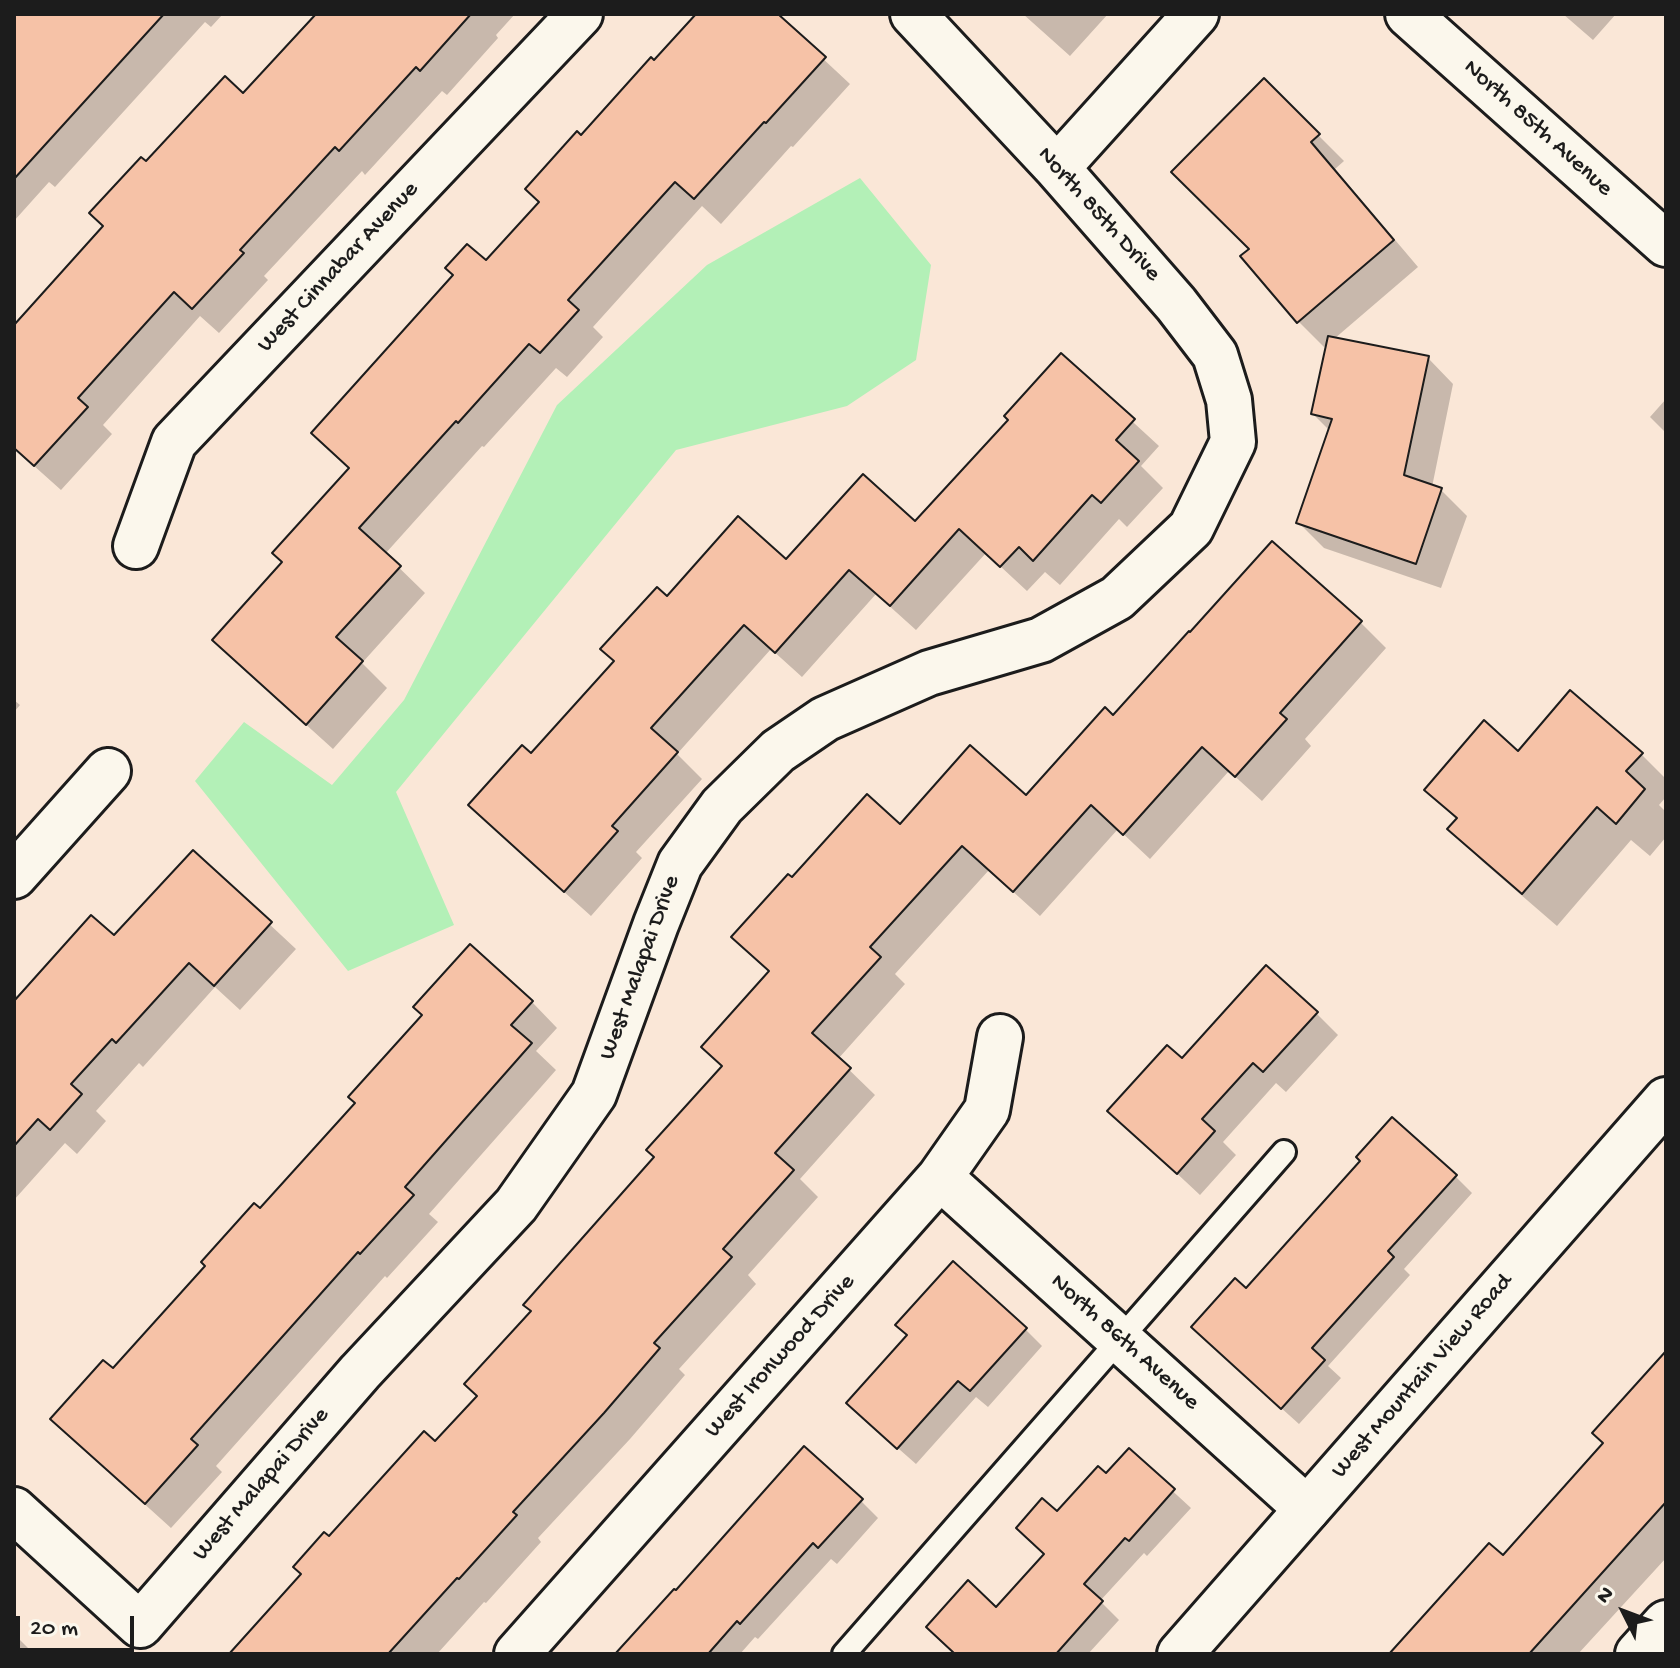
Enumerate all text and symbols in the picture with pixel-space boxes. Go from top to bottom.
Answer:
street label: North 85th Avenue [1456,54,1618,204]
street label: North 85th Drive [1030,142,1166,288]
street label: West Cinnabar Avenue [252,176,426,360]
street label: West Malapai Drive [594,872,688,1064]
street label: North 86th Avenue [1043,1268,1205,1418]
street label: West Ironwood Drive [700,1269,862,1445]
street label: West Mountain View Road [1326,1269,1520,1485]
street label: West Malapai Drive [187,1402,337,1568]
north arrow [1584,1572,1664,1652]
text: N [1592,1582,1621,1610]
scale bar [20,1600,138,1650]
text: 20 m [30,1615,78,1644]

